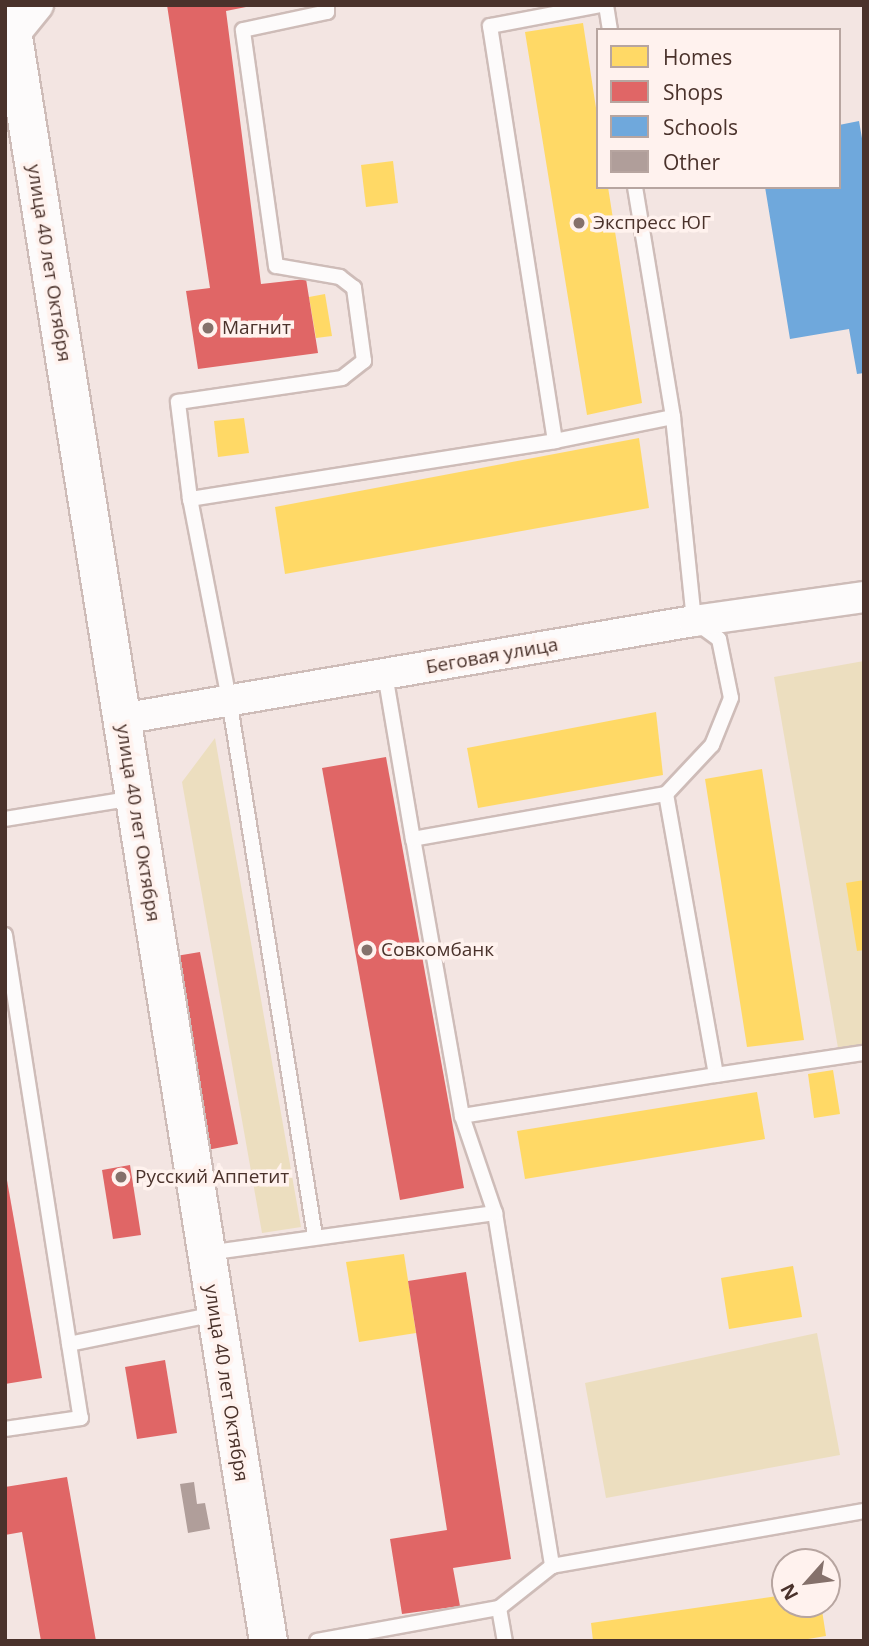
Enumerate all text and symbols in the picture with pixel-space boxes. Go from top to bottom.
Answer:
legend [596,28,841,189]
text: Homes [663,43,732,71]
text: Shops [663,78,723,106]
text: Schools [663,113,738,141]
text: Other [663,148,720,176]
street label: улица 40 лет Октября [22,163,76,363]
place label: Экспресс ЮГ [593,212,711,234]
marker: Экспресс ЮГ [571,215,587,231]
place label: Магнит [222,317,291,339]
marker: Магнит [200,320,216,336]
street label: Беговая улица [424,633,560,679]
street label: улица 40 лет Октября [111,723,165,923]
place label: Совкомбанк [381,939,494,961]
marker: Совкомбанк [359,942,375,958]
place label: Русский Аппетит [135,1166,289,1188]
marker: Русский Аппетит [113,1169,129,1185]
street label: улица 40 лет Октября [199,1283,253,1483]
north arrow [771,1548,841,1618]
text: N [774,1579,804,1605]

